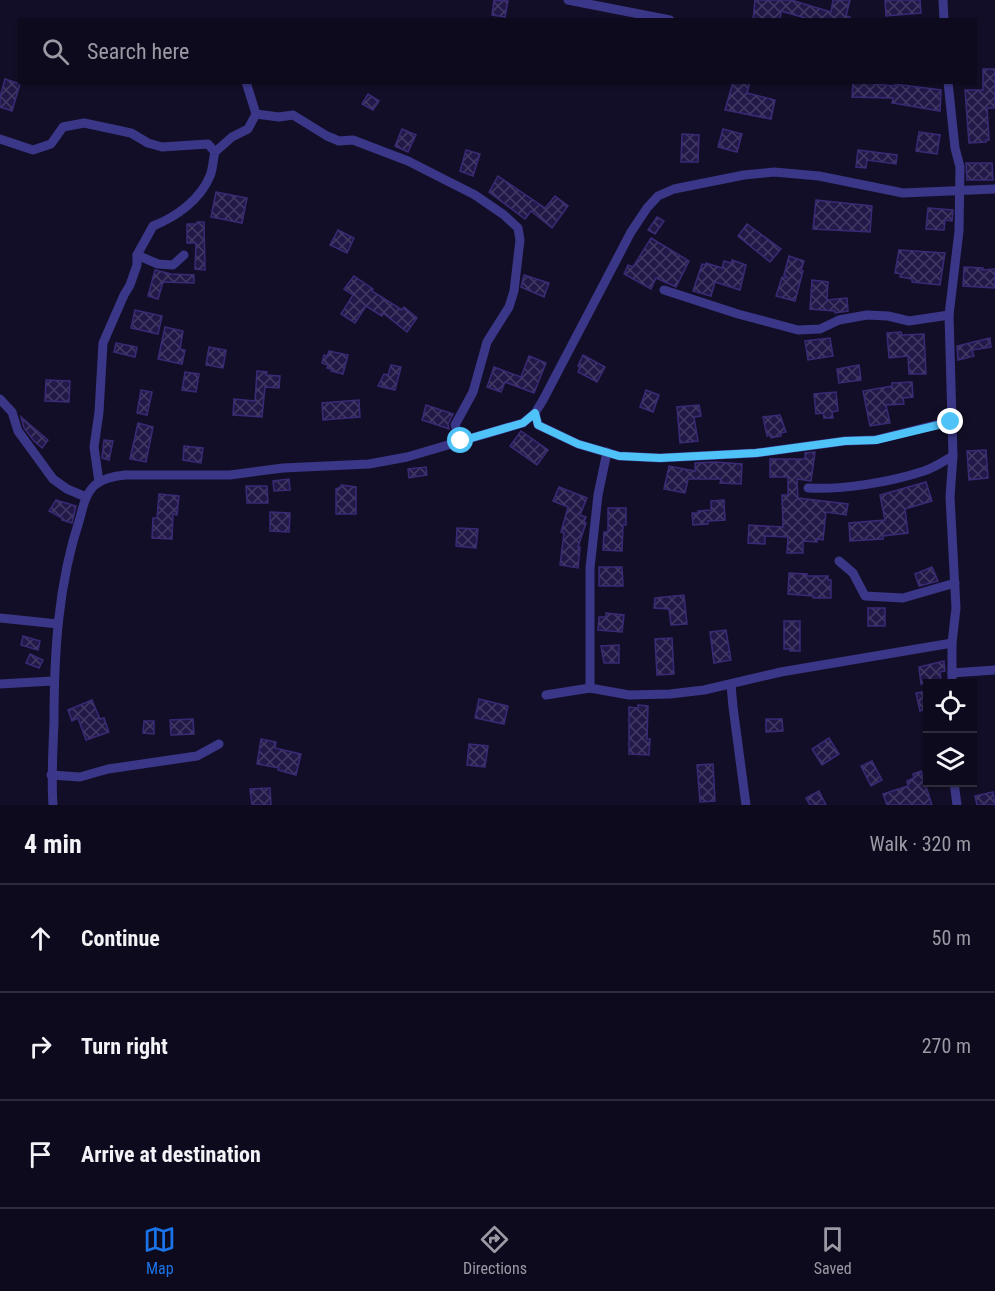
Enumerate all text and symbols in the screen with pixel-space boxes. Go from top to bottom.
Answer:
search box [18,18,977,84]
icon: search [39,35,72,68]
text: Search here [87,39,189,64]
route end [937,408,963,434]
route start [447,427,473,453]
map controls [923,679,977,787]
button: locate [923,679,977,733]
button: layers [923,733,977,787]
text: 4 min [24,829,82,859]
text: Walk · 320 m [870,832,971,856]
icon: ahead [24,922,57,955]
text: Continue [81,926,160,951]
text: 50 m [932,926,971,950]
icon: right [24,1030,57,1063]
text: Turn right [81,1034,168,1059]
text: 270 m [922,1034,971,1058]
icon: arrive [24,1138,57,1171]
text: Arrive at destination [81,1142,261,1167]
tab: Map [143,1223,176,1278]
tab: Directions [463,1223,527,1278]
tab: Saved [814,1223,852,1278]

